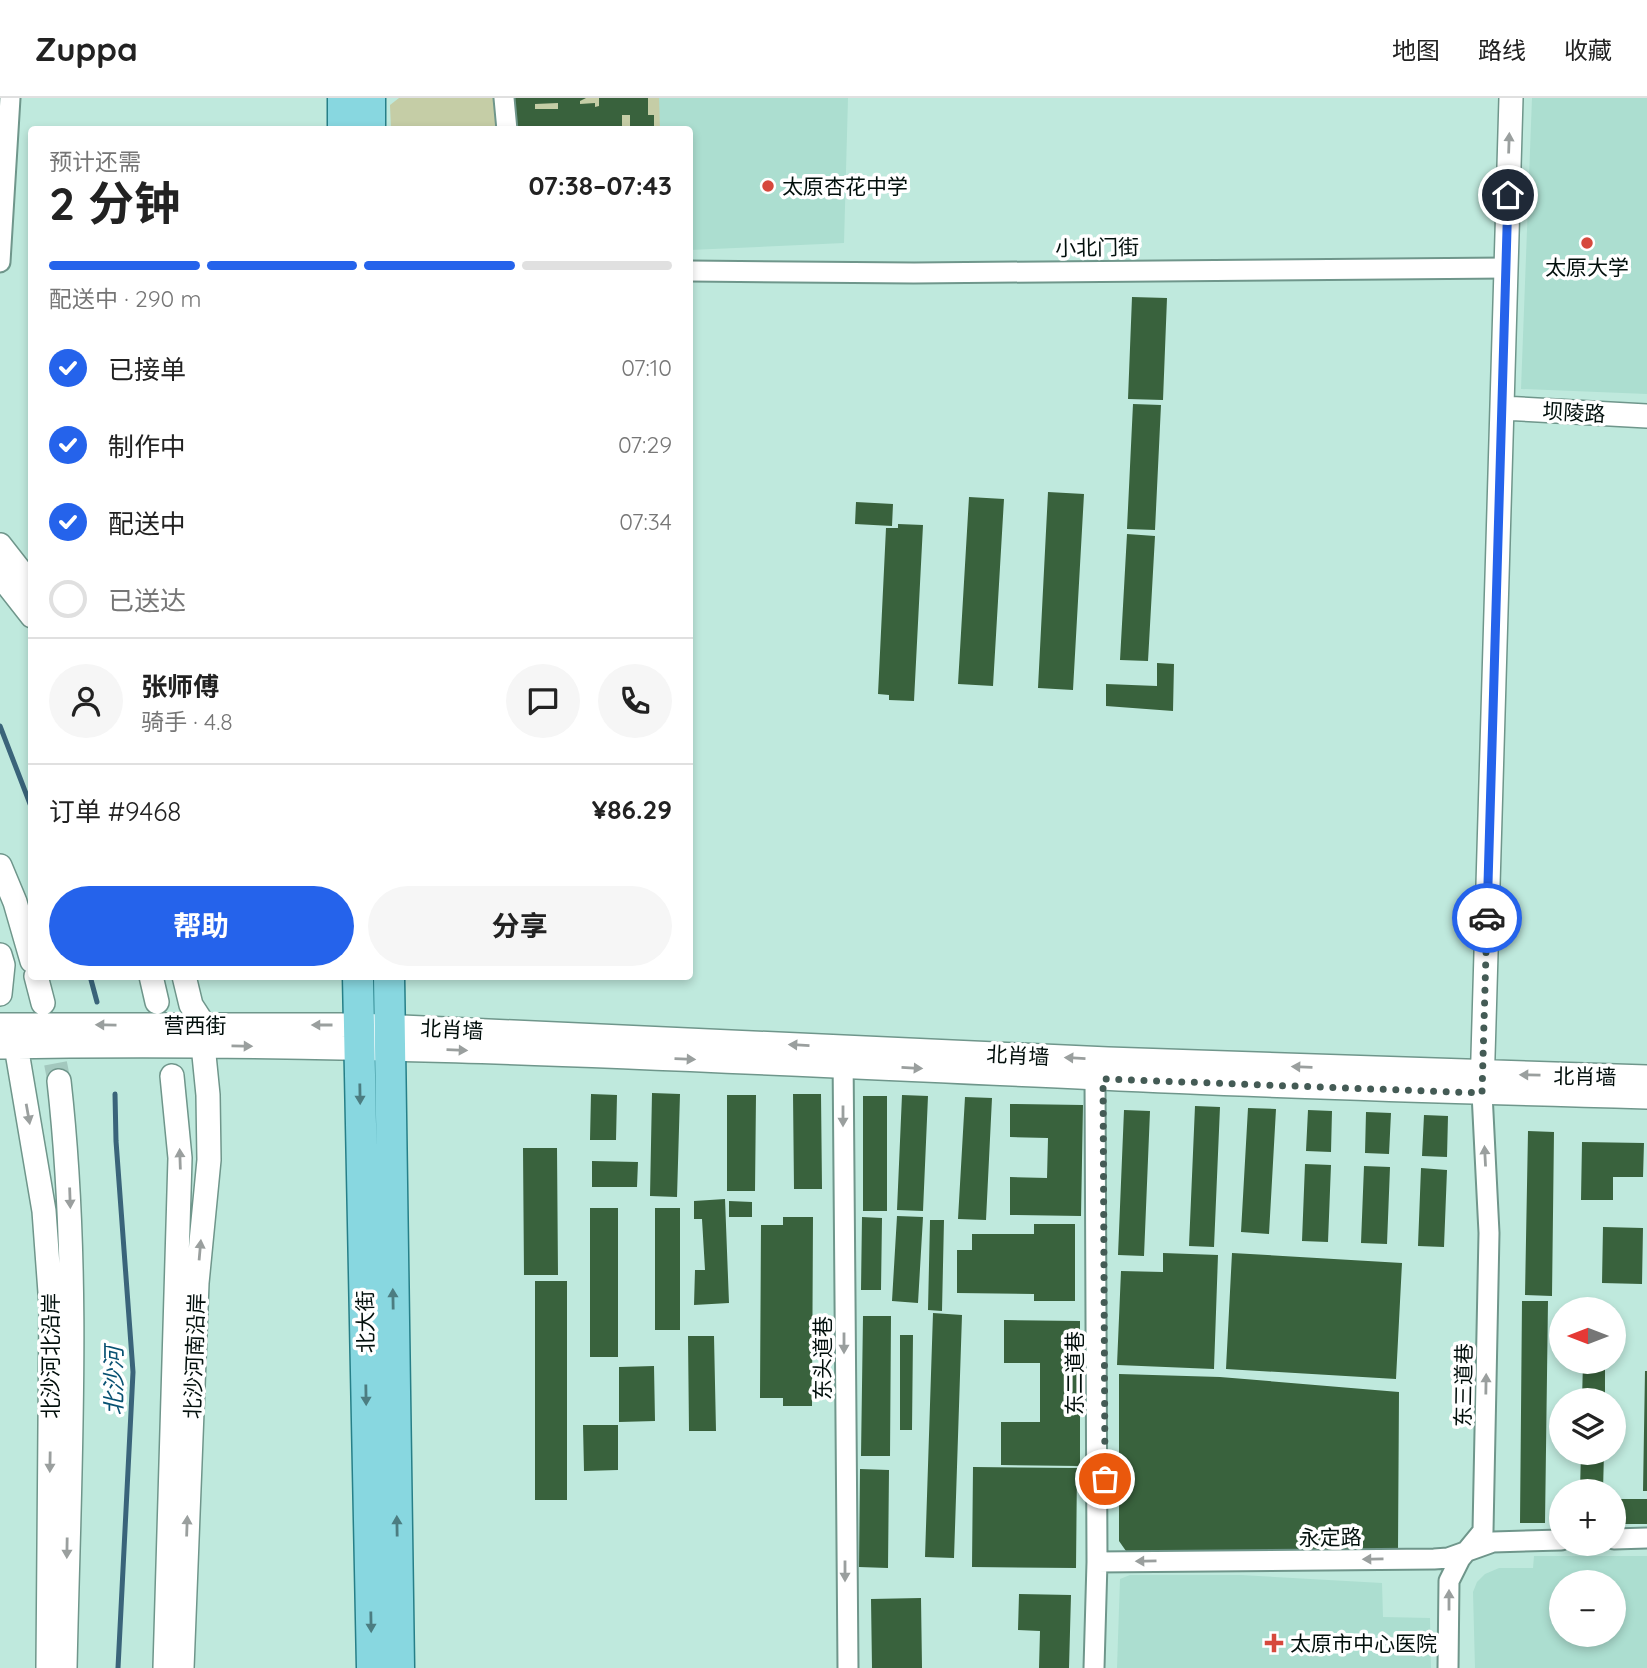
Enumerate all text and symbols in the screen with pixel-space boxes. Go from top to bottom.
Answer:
text: Zuppa [35,28,138,69]
text: 地图 [1392,35,1440,65]
text: 路线 [1478,35,1526,65]
text: 收藏 [1564,35,1612,65]
one-way arrow [1504,132,1515,154]
text: 预计还需 [49,147,141,176]
pin [1478,165,1538,225]
text: 07:38–07:43 [529,169,672,202]
place label: 太原杏花中学 [782,173,908,199]
text: 2 分钟 [49,174,180,232]
icon: home [1489,176,1527,214]
marker: 太原杏花中学 [760,178,776,194]
street label: 小北门街 [1055,233,1139,261]
marker: 太原大学 [1579,235,1595,251]
place label: 太原大学 [1545,254,1629,280]
text: 配送中 · 290 m [49,284,202,313]
icon: check [49,349,87,387]
text: 已接单 [108,353,186,386]
text: 07:10 [621,353,672,382]
street label: 坝陵路 [1542,397,1606,427]
icon: check [49,426,87,464]
text: 制作中 [108,430,186,463]
text: 07:29 [618,430,672,459]
icon: check [49,503,87,541]
text: 配送中 [108,507,186,540]
text: 07:34 [619,507,672,536]
text: 已送达 [108,584,186,617]
button: person [49,664,123,738]
button: chat [506,664,580,738]
button: phone [598,664,672,738]
text: 张师傅 [141,670,219,703]
text: 骑手 · 4.8 [141,707,233,736]
text: ¥86.29 [592,793,672,826]
text: 订单 #9468 [49,795,181,828]
courier [1452,883,1522,953]
button: 帮助 [49,886,354,966]
button: 分享 [368,886,672,966]
icon: car [1468,899,1506,937]
street label: 营西街 [164,1012,227,1038]
street label: 北肖墙 [420,1014,484,1044]
one-way arrow [95,1019,117,1030]
one-way arrow [310,1019,332,1031]
one-way arrow [231,1040,253,1052]
one-way arrow [788,1040,810,1051]
street label: 北肖墙 [986,1040,1050,1070]
one-way arrow [447,1045,469,1056]
one-way arrow [1064,1052,1086,1063]
one-way arrow [674,1053,696,1064]
one-way arrow [1291,1061,1313,1072]
street label: 北肖墙 [1553,1062,1617,1090]
one-way arrow [901,1063,923,1074]
one-way arrow [1519,1069,1541,1081]
one-way arrow [354,1083,366,1105]
one-way arrow [23,1103,34,1125]
one-way arrow [837,1105,849,1127]
one-way arrow [1480,1145,1491,1167]
one-way arrow [174,1148,185,1170]
one-way arrow [64,1187,75,1209]
one-way arrow [195,1239,206,1261]
one-way arrow [387,1288,399,1310]
street label: 北大街 [351,1290,379,1354]
street label: 北沙河北沿岸 [37,1293,63,1419]
street label: 北沙河南沿岸 [179,1293,209,1419]
north arrow [1549,1297,1626,1374]
map controls [1549,1297,1626,1647]
street label: 东头道巷 [809,1316,835,1400]
street label: 东二道巷 [1061,1331,1087,1415]
one-way arrow [838,1332,850,1354]
water label: 北沙河 [99,1343,128,1416]
street label: 东三道巷 [1449,1343,1477,1427]
one-way arrow [1480,1372,1492,1394]
one-way arrow [360,1384,372,1406]
button: layers [1549,1388,1626,1465]
pin [1075,1449,1135,1509]
one-way arrow [44,1451,55,1473]
icon: bag [1086,1460,1124,1498]
button: + [1549,1479,1626,1556]
one-way arrow [181,1515,192,1537]
one-way arrow [391,1515,403,1537]
street label: 永定路 [1298,1523,1362,1551]
one-way arrow [62,1537,73,1559]
one-way arrow [1362,1553,1384,1565]
one-way arrow [1134,1555,1156,1567]
one-way arrow [839,1560,851,1582]
button: − [1549,1570,1626,1647]
one-way arrow [1443,1589,1455,1611]
one-way arrow [365,1611,377,1633]
place label: 太原市中心医院 [1290,1630,1437,1656]
marker: 太原市中心医院 [1264,1633,1284,1653]

